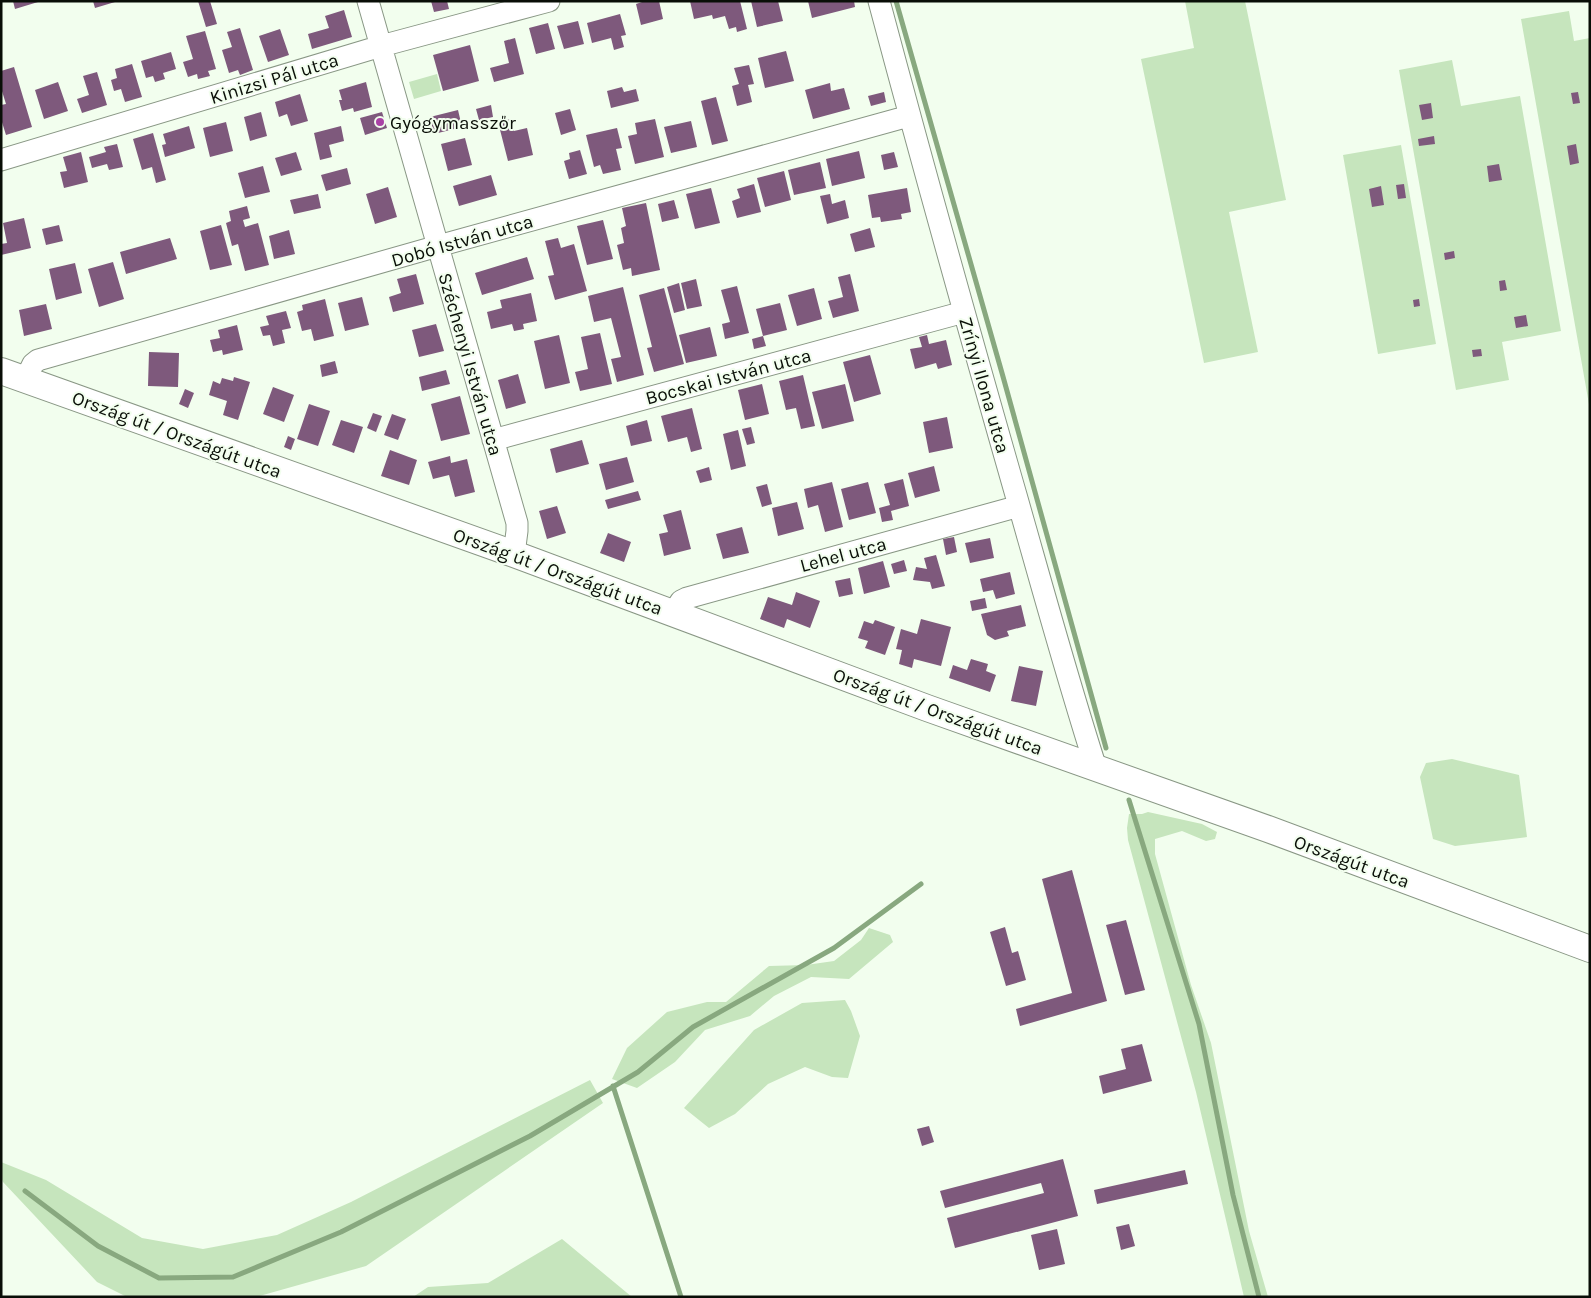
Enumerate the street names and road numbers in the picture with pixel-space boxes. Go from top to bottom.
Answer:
street label: Kinizsi Pál utca [207,49,341,109]
street label: Dobó István utca [389,210,536,272]
street label: Széchenyi István utca [433,270,507,458]
street label: Zrínyi Ilona utca [954,315,1014,456]
street label: Bocskai István utca [643,344,814,410]
street label: Ország út / Országút utca [69,387,284,483]
street label: Ország út / Országút utca [450,524,665,620]
street label: Lehel utca [798,533,889,577]
street label: Ország út / Országút utca [830,664,1045,760]
street label: Országút utca [1291,831,1412,893]

